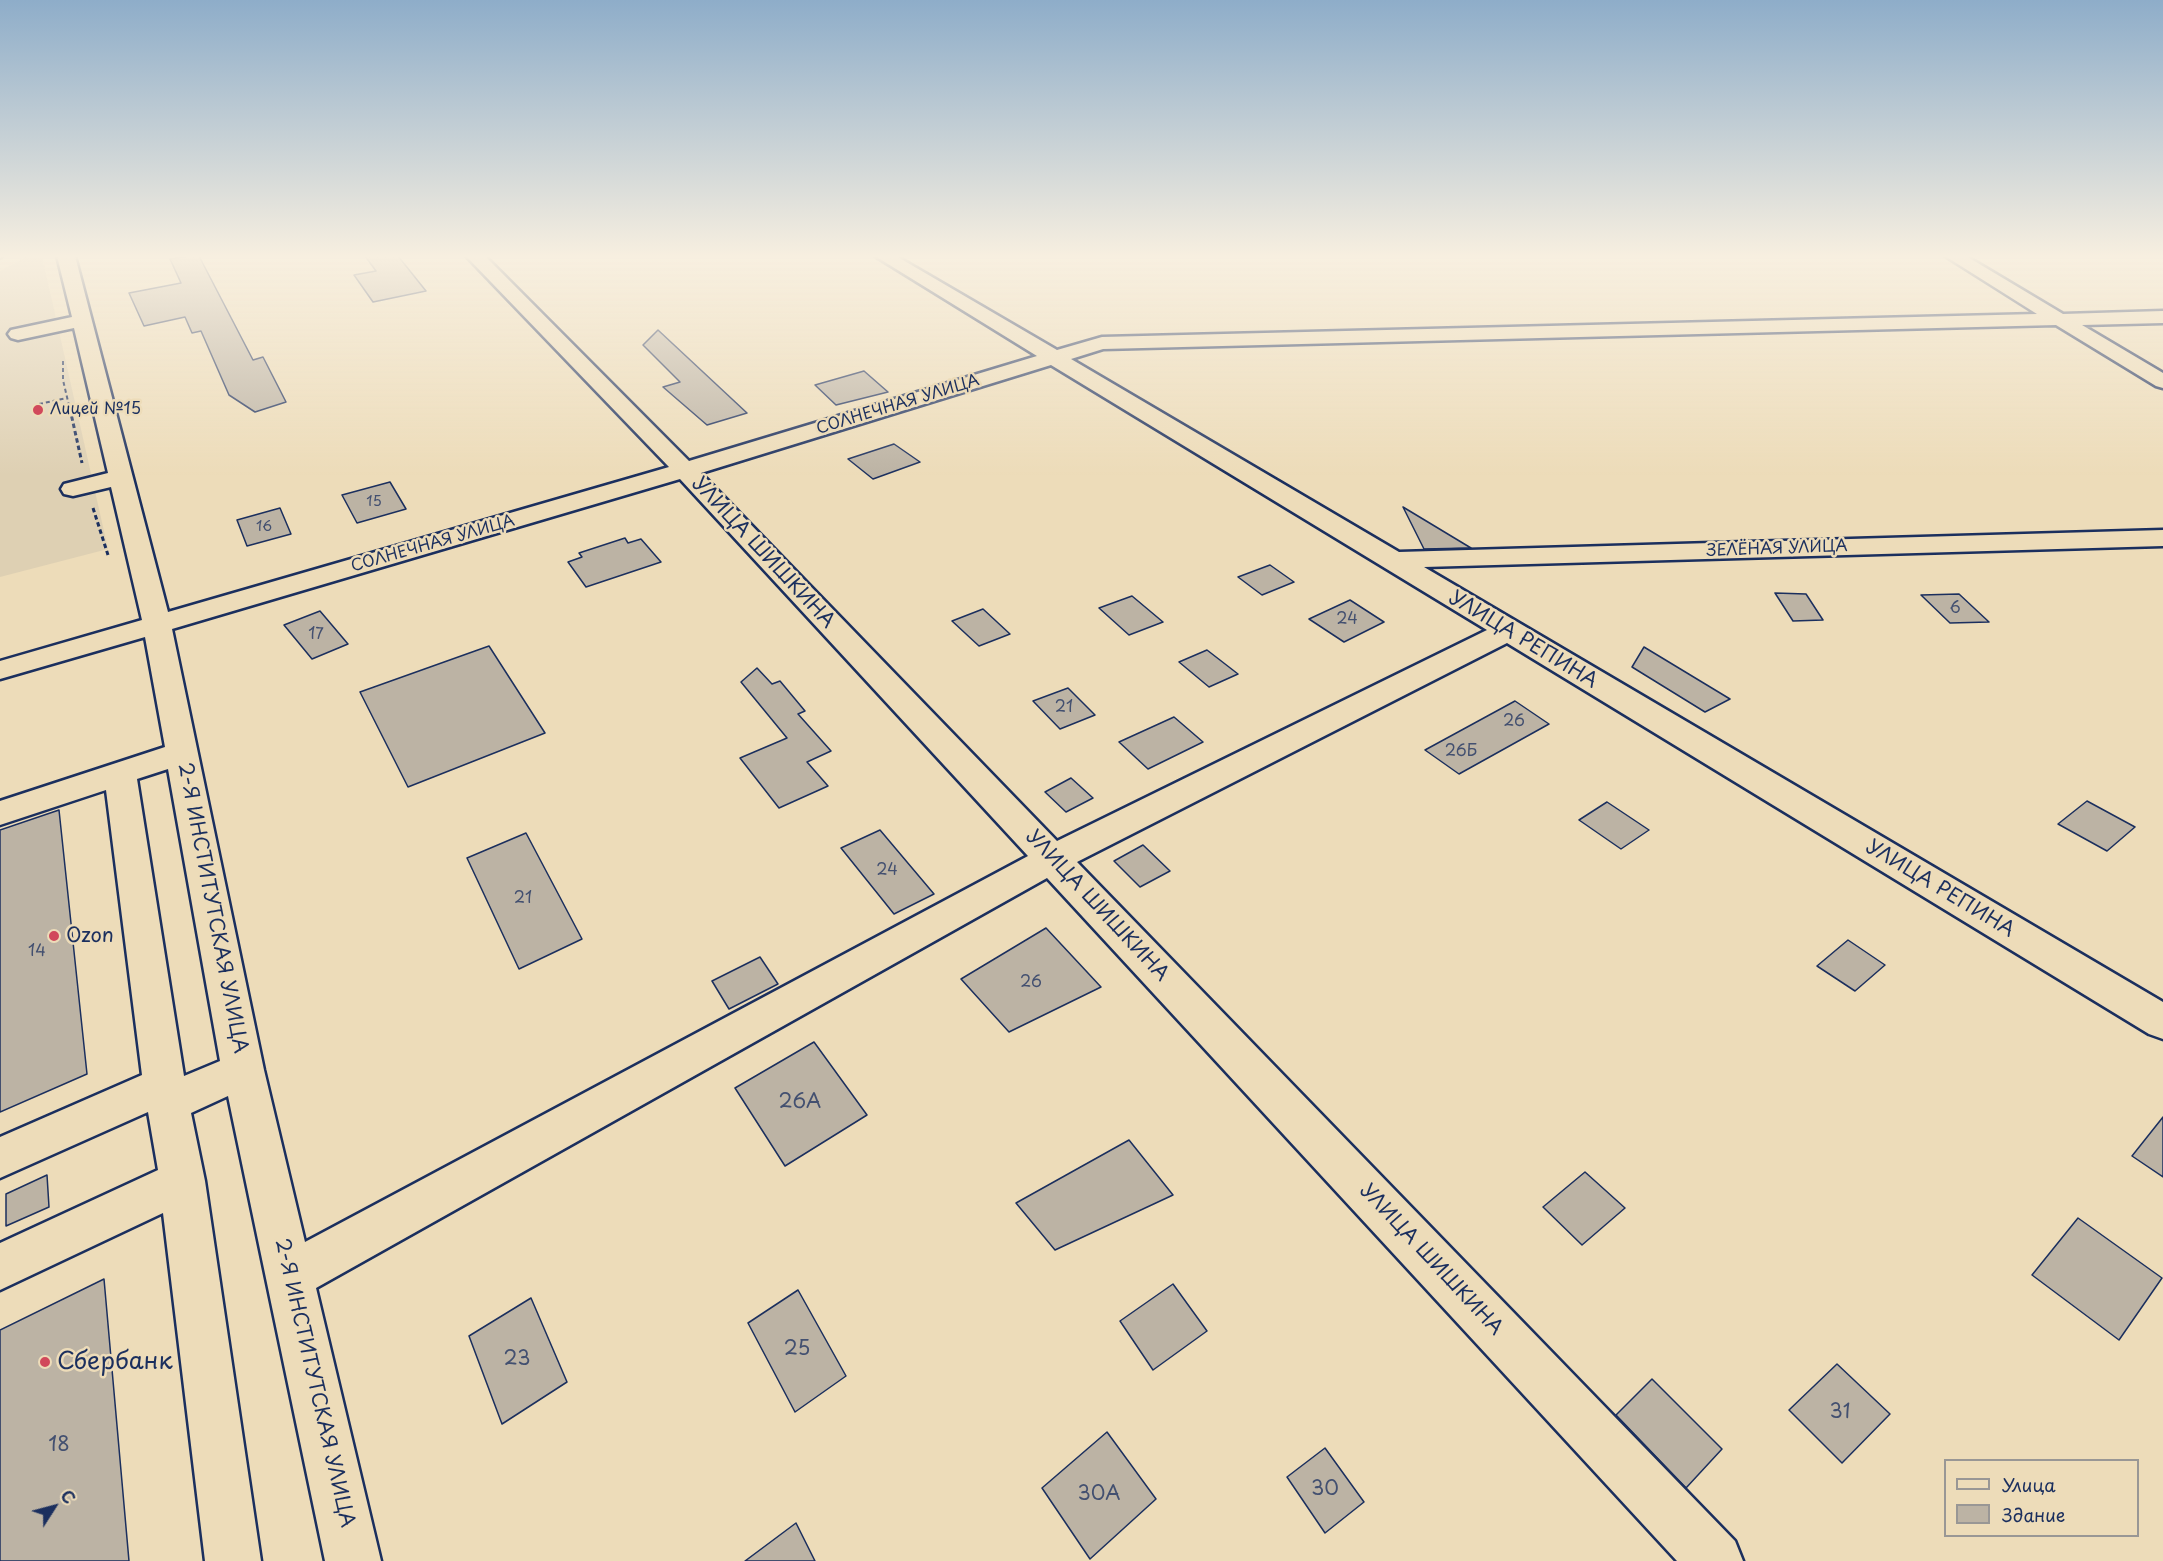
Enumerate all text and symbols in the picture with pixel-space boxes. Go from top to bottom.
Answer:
street label: СОЛНЕЧНАЯ УЛИЦА [814,371,982,439]
place label: Лицей №15 [50,400,141,420]
marker: Лицей №15 [31,403,45,417]
street label: УЛИЦА ШИШКИНА [687,472,839,634]
house number: 15 [366,494,382,510]
street label: СОЛНЕЧНАЯ УЛИЦА [349,511,517,577]
house number: 16 [256,519,272,535]
street label: ЗЕЛЁНАЯ УЛИЦА [1706,537,1848,561]
street label: УЛИЦА РЕПИНА [1444,586,1602,694]
house number: 6 [1949,599,1961,619]
house number: 24 [1336,610,1358,630]
house number: 17 [308,625,324,645]
house number: 21 [1055,698,1073,718]
house number: 26 [1503,712,1525,732]
house number: 26Б [1445,742,1477,762]
street label: 2-Я ИНСТИТУТСКАЯ УЛИЦА [172,761,252,1055]
street label: УЛИЦА ШИШКИНА [1021,825,1173,987]
street label: УЛИЦА РЕПИНА [1861,835,2019,943]
house number: 24 [876,861,898,881]
house number: 21 [514,889,532,909]
place label: Ozon [66,924,114,948]
marker: Ozon [47,929,61,943]
house number: 14 [28,942,46,962]
house number: 26 [1020,973,1042,993]
house number: 26А [779,1090,821,1114]
street label: УЛИЦА ШИШКИНА [1355,1179,1507,1341]
street label: 2-Я ИНСТИТУТСКАЯ УЛИЦА [269,1236,359,1530]
house number: 25 [784,1337,810,1361]
house number: 23 [503,1347,531,1371]
place label: Сбербанк [57,1348,173,1376]
marker: Сбербанк [38,1355,52,1369]
house number: 31 [1830,1400,1850,1424]
house number: 18 [48,1433,70,1457]
legend [1944,1459,2139,1537]
text: Улица [2002,1471,2056,1498]
north arrow [24,1477,84,1537]
house number: 30 [1311,1477,1339,1501]
house number: 30А [1077,1482,1121,1506]
text: С [55,1484,82,1508]
text: Здание [2002,1501,2065,1528]

